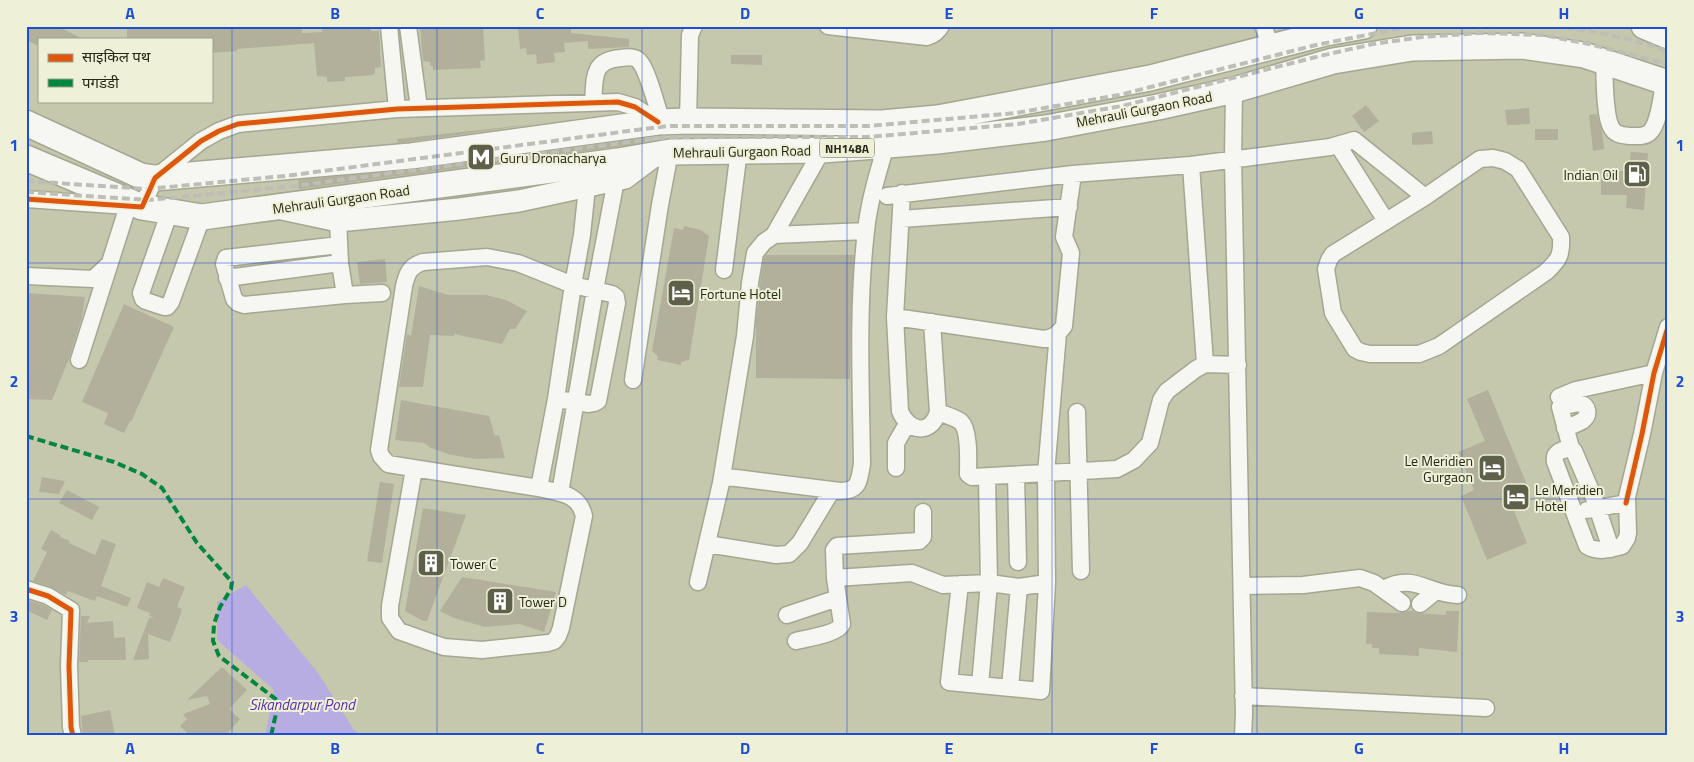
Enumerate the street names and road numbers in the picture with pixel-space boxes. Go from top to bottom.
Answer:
street label: Mehrauli Gurgaon Road [1074,86,1214,132]
road number: NH148A [820,138,874,158]
street label: Mehrauli Gurgaon Road [673,139,811,163]
street label: Mehrauli Gurgaon Road [271,179,411,219]

